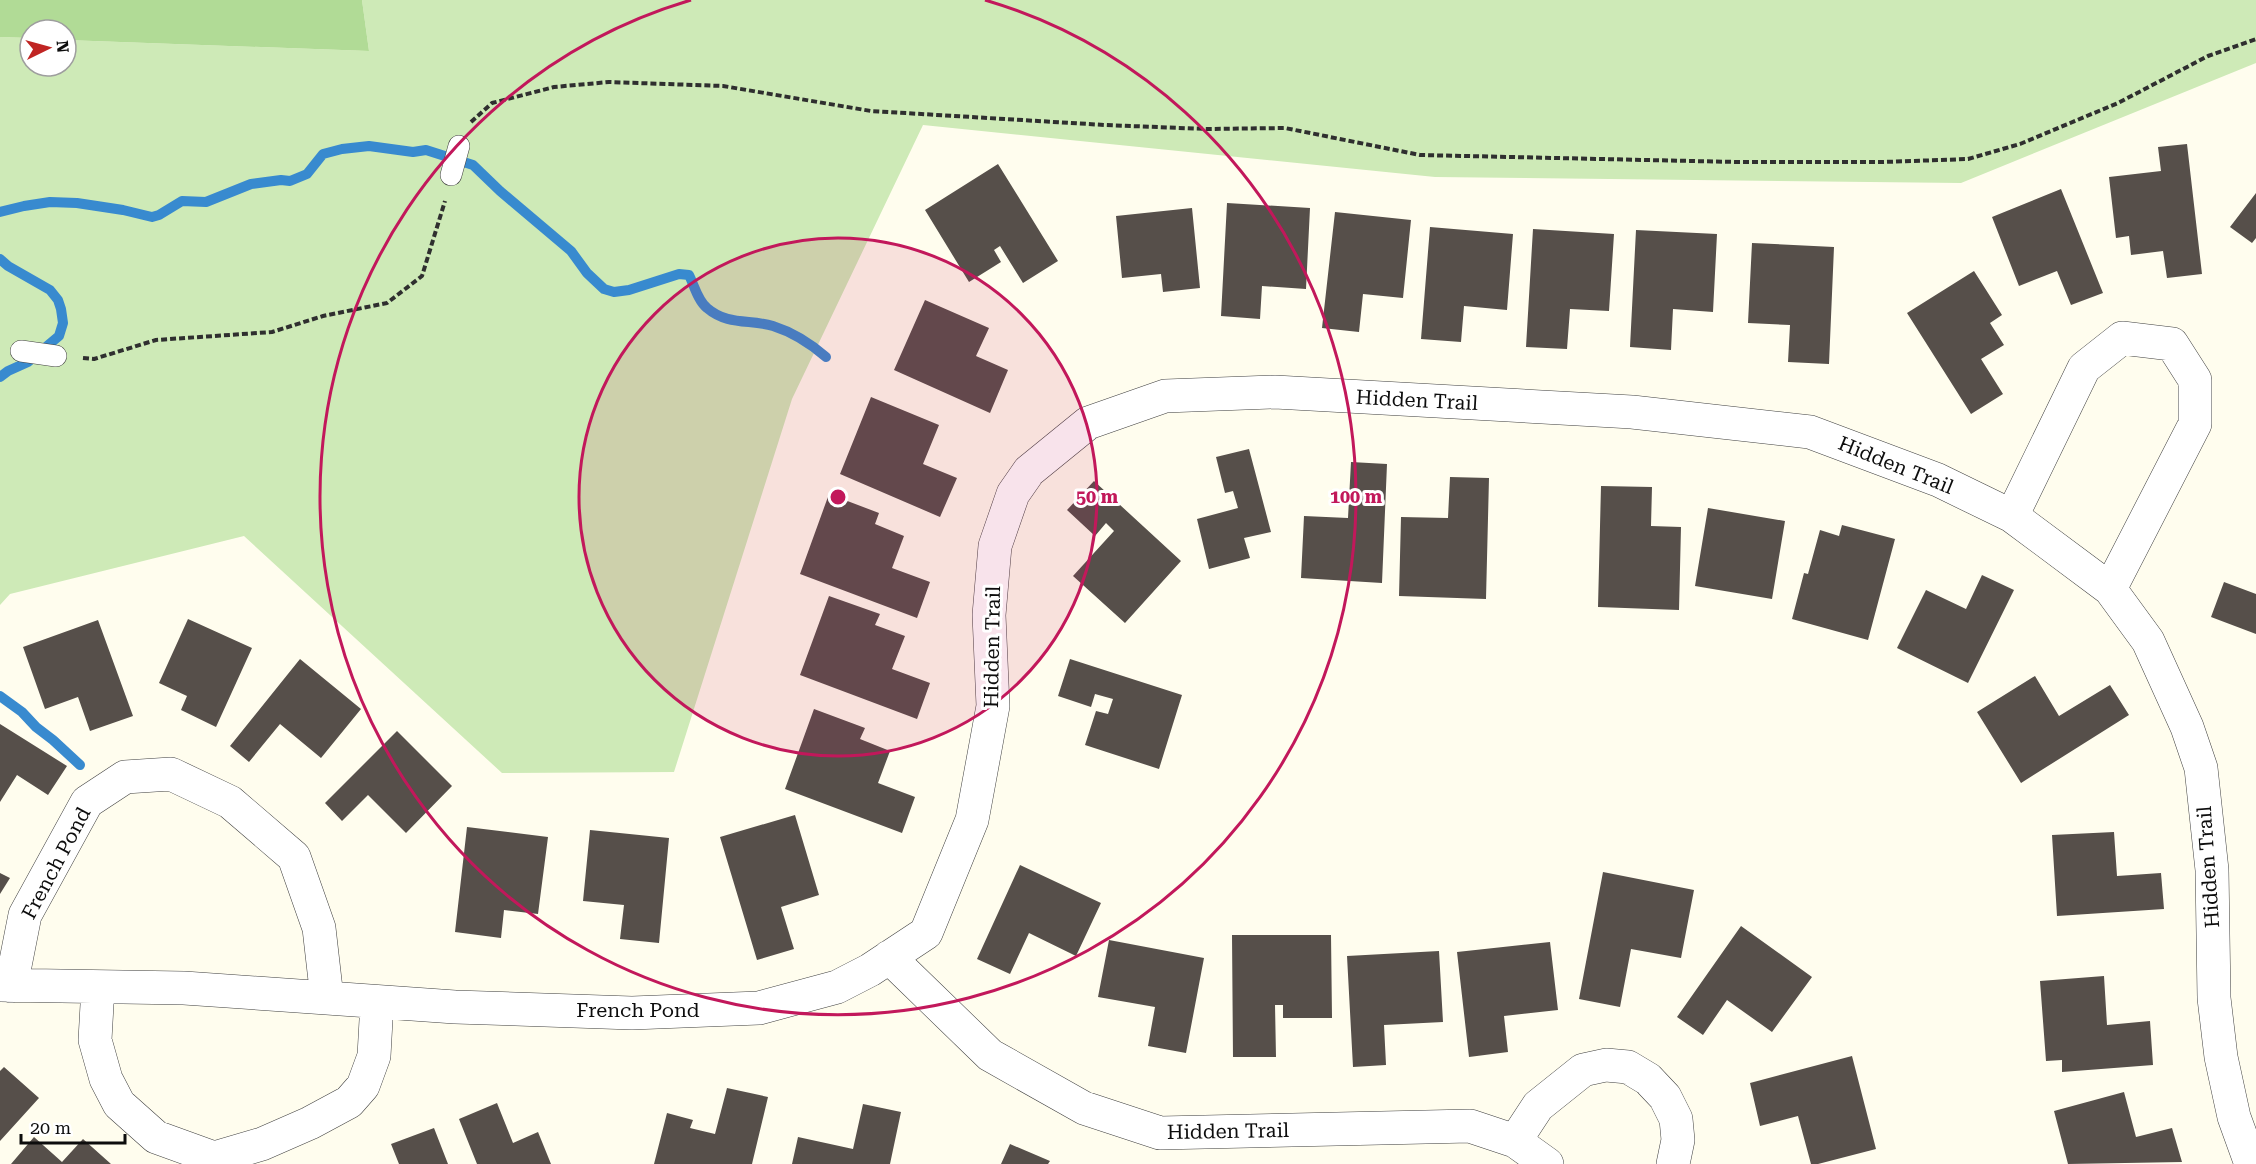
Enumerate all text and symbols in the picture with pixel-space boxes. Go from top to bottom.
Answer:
north arrow [18,18,78,78]
text: N [52,40,72,54]
street label: Hidden Trail [1355,385,1479,415]
street label: Hidden Trail [1835,431,1957,499]
text: 50 m [1076,486,1119,507]
text: 100 m [1330,486,1383,507]
centre of rings [828,487,848,507]
street label: Hidden Trail [979,586,1005,708]
street label: French Pond [16,803,96,923]
street label: Hidden Trail [2192,805,2224,929]
street label: French Pond [576,998,700,1022]
scale bar [21,1107,124,1145]
text: 20 m [30,1117,71,1138]
street label: Hidden Trail [1167,1118,1289,1144]

